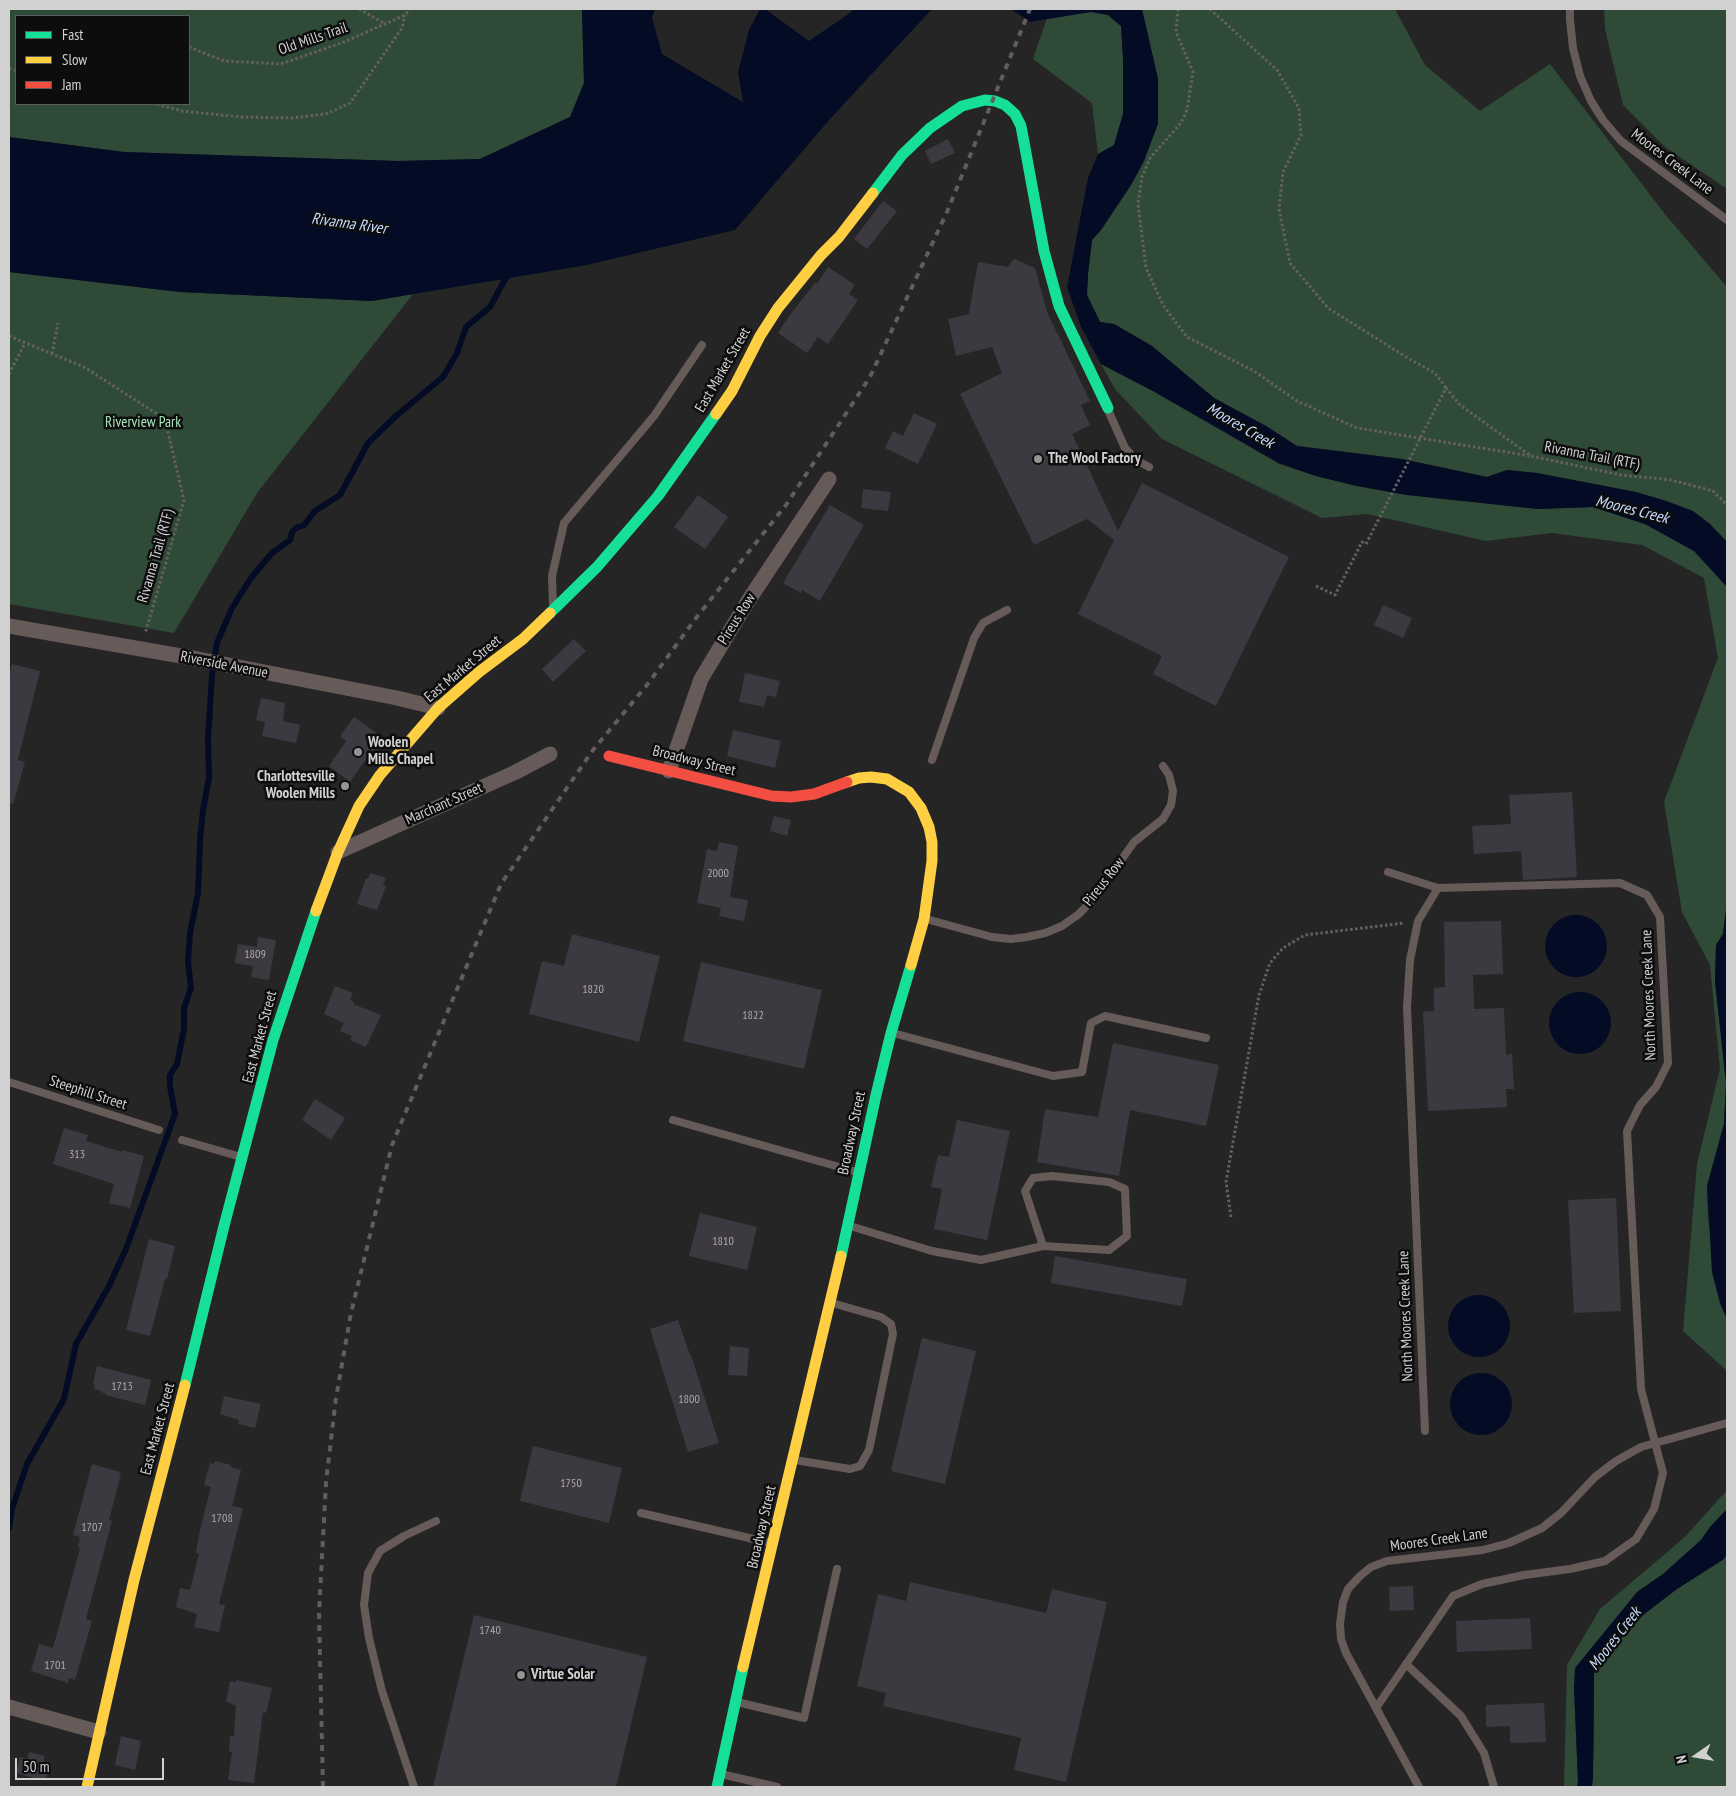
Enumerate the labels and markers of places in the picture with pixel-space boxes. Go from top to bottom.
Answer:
place label: The Wool Factory [1048,450,1141,468]
marker: The Wool Factory [1032,453,1044,465]
place label: Woolen Mills Chapel [368,734,434,769]
marker: Woolen Mills Chapel [352,746,364,758]
place label: Charlottesville Woolen Mills [257,768,335,803]
marker: Charlottesville Woolen Mills [339,780,351,792]
place label: Virtue Solar [531,1666,595,1684]
marker: Virtue Solar [515,1669,527,1681]

